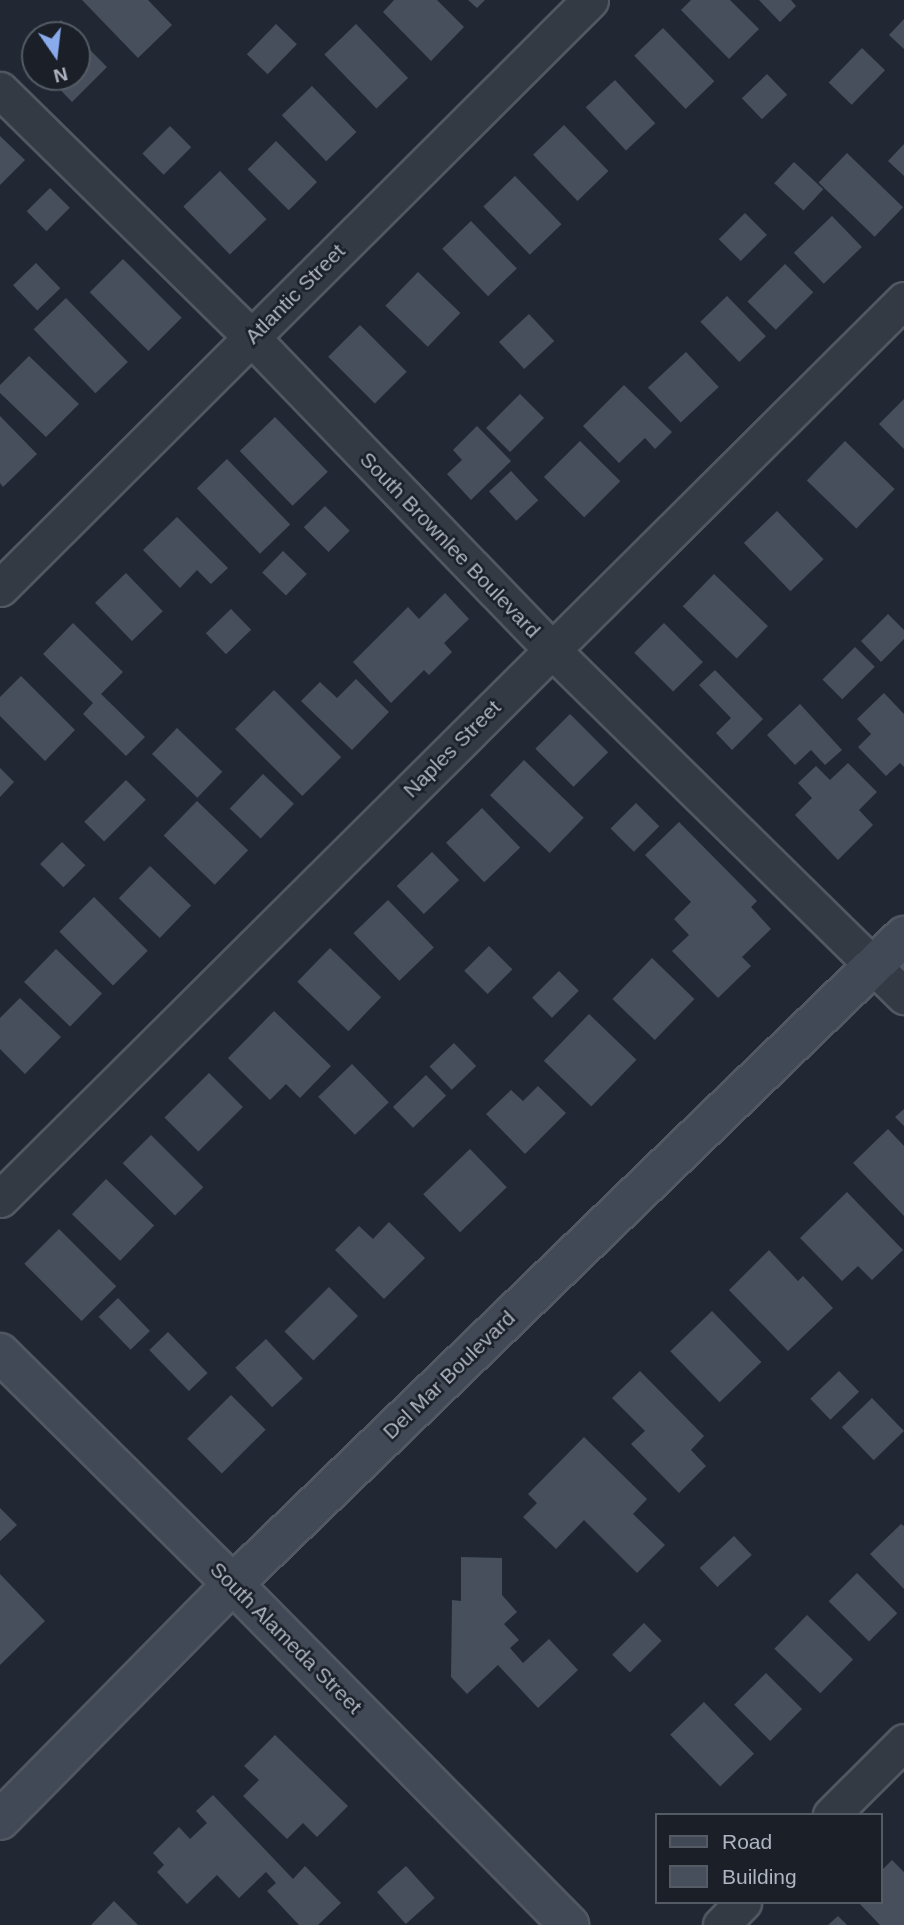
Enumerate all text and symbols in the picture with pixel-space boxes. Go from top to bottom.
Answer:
north arrow [21,21,91,91]
text: N [52,63,70,87]
street label: Atlantic Street [240,239,350,349]
street label: South Brownlee Boulevard [355,447,545,643]
street label: Naples Street [398,695,506,803]
street label: Del Mar Boulevard [378,1306,520,1444]
street label: South Alameda Street [204,1556,368,1720]
legend [656,1813,883,1904]
text: Road [722,1830,772,1853]
text: Building [722,1865,797,1888]

